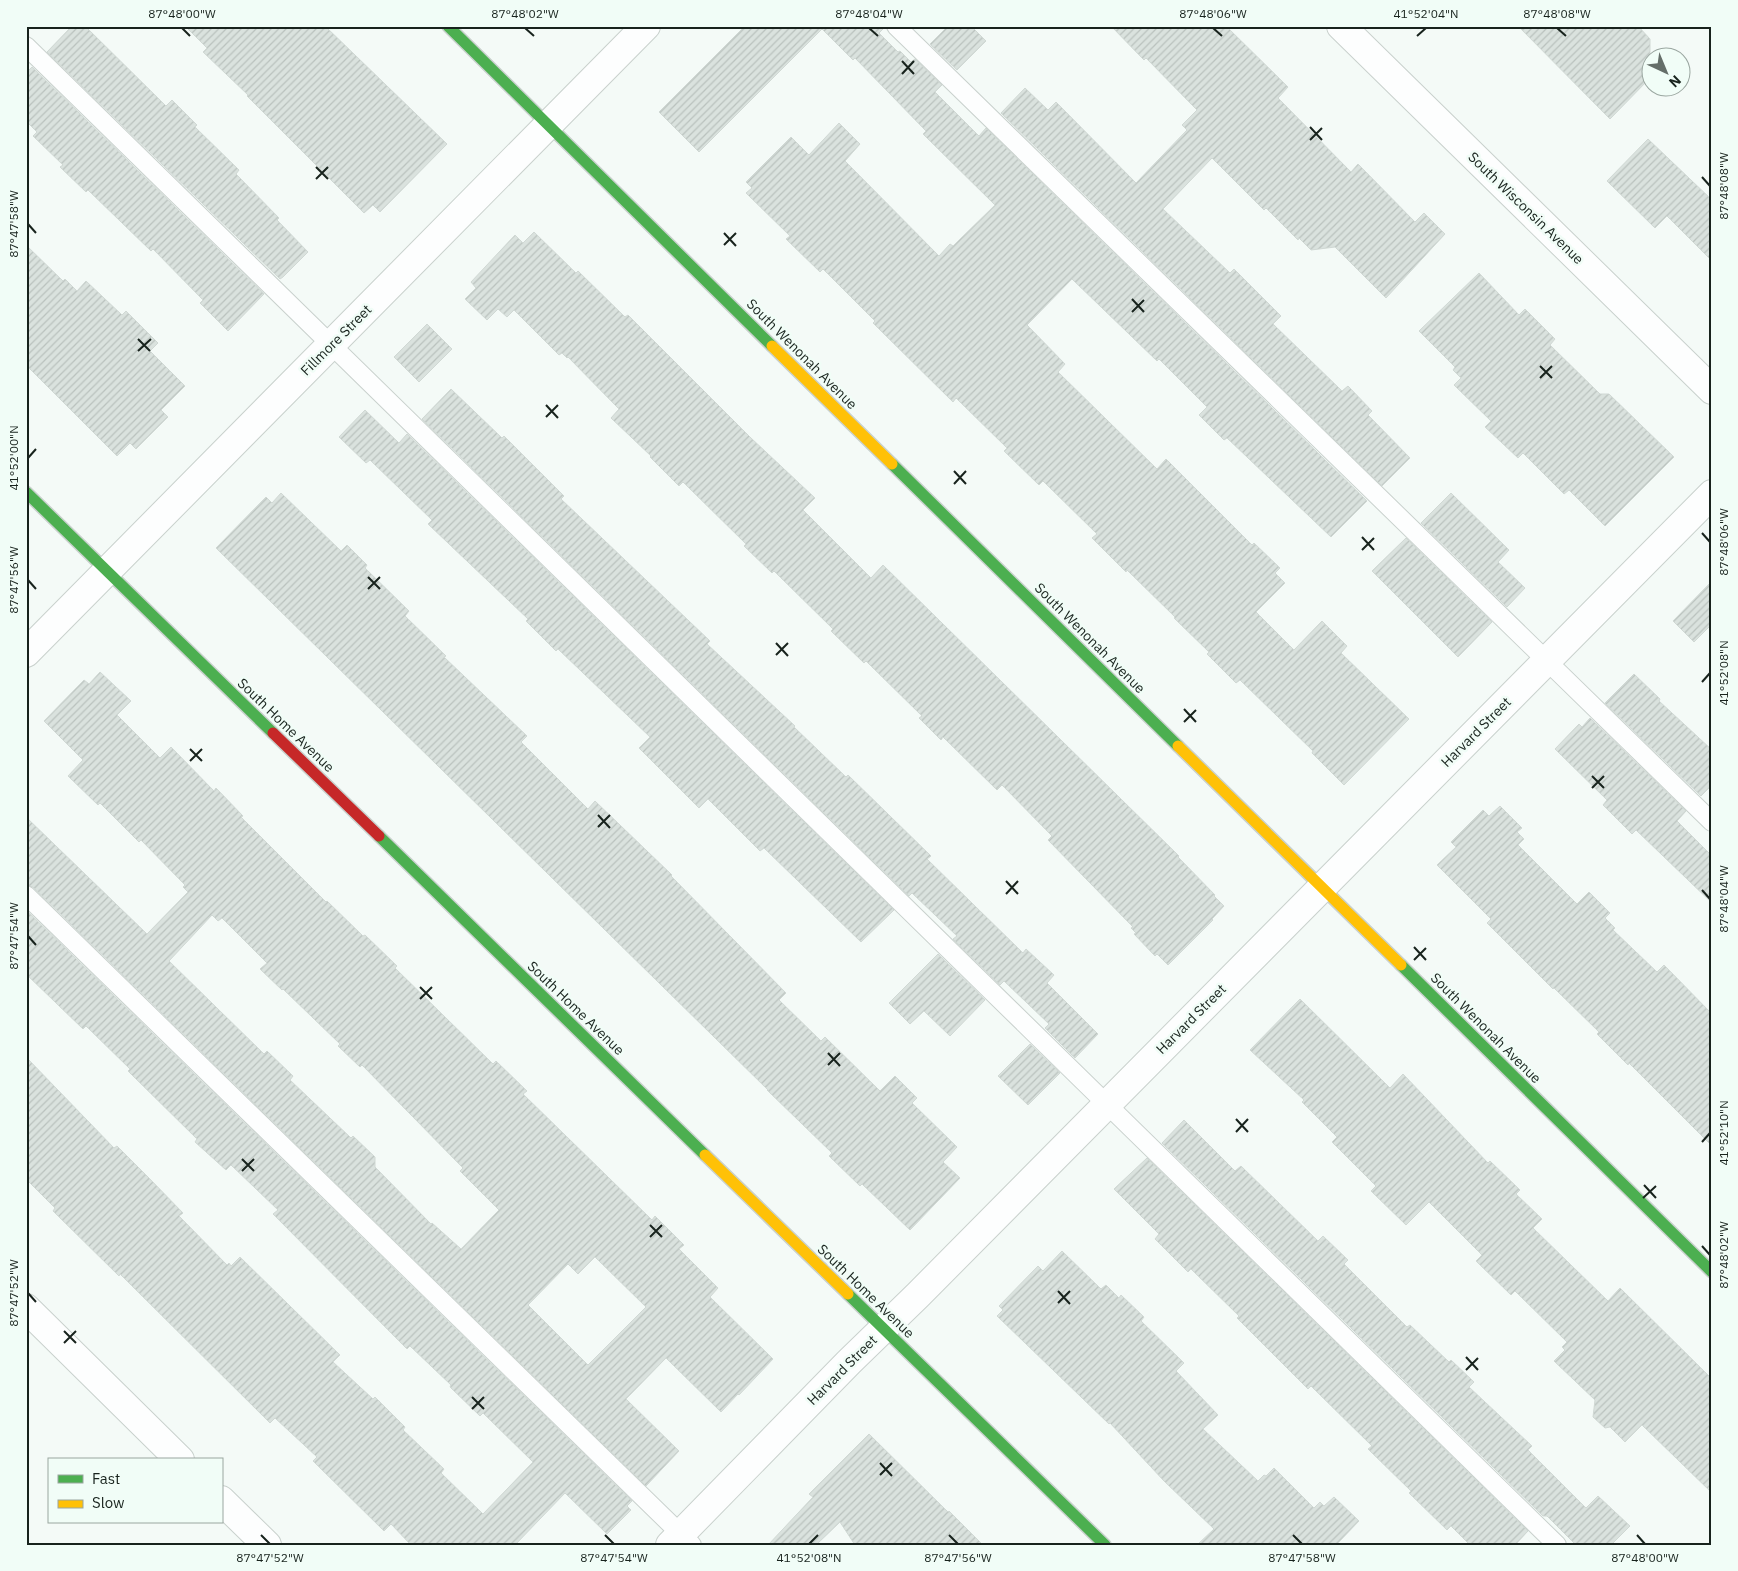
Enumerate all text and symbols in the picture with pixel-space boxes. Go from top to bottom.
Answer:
text: 87°48'00"W [148,6,216,21]
text: 87°48'02"W [491,6,559,21]
text: 87°48'04"W [835,6,903,21]
text: 87°48'06"W [1179,6,1247,21]
text: 41°52'04"N [1393,6,1459,21]
text: 87°48'08"W [1523,6,1591,21]
north arrow [1640,48,1690,98]
text: N [1665,71,1685,91]
street label: South Wisconsin Avenue [1464,148,1588,268]
text: 87°48'08"W [1716,152,1731,220]
text: 87°47'58"W [6,190,21,258]
street label: South Wenonah Avenue [743,295,861,413]
street label: Fillmore Street [297,301,375,379]
text: 41°52'00"N [6,425,21,491]
text: 87°48'06"W [1716,508,1731,576]
text: 87°47'56"W [6,546,21,614]
street label: South Wenonah Avenue [1031,579,1149,697]
text: 41°52'08"N [1716,640,1731,706]
street label: South Home Avenue [234,674,338,776]
street label: Harvard Street [1437,693,1515,771]
text: 87°48'04"W [1716,865,1731,933]
text: 87°47'54"W [6,902,21,970]
street label: South Home Avenue [524,957,628,1059]
street label: South Wenonah Avenue [1427,969,1545,1087]
street label: Harvard Street [1152,980,1230,1058]
text: 41°52'10"N [1716,1100,1731,1166]
text: 87°48'02"W [1716,1221,1731,1289]
street label: South Home Avenue [814,1240,918,1342]
text: 87°47'52"W [6,1259,21,1327]
street label: Harvard Street [803,1331,881,1409]
legend [48,1458,222,1524]
text: Fast [92,1469,120,1488]
text: Slow [92,1493,125,1512]
text: 87°47'52"W [236,1550,304,1565]
text: 87°47'54"W [580,1550,648,1565]
text: 41°52'08"N [776,1550,842,1565]
text: 87°47'56"W [924,1550,992,1565]
text: 87°47'58"W [1268,1550,1336,1565]
text: 87°48'00"W [1611,1550,1679,1565]

